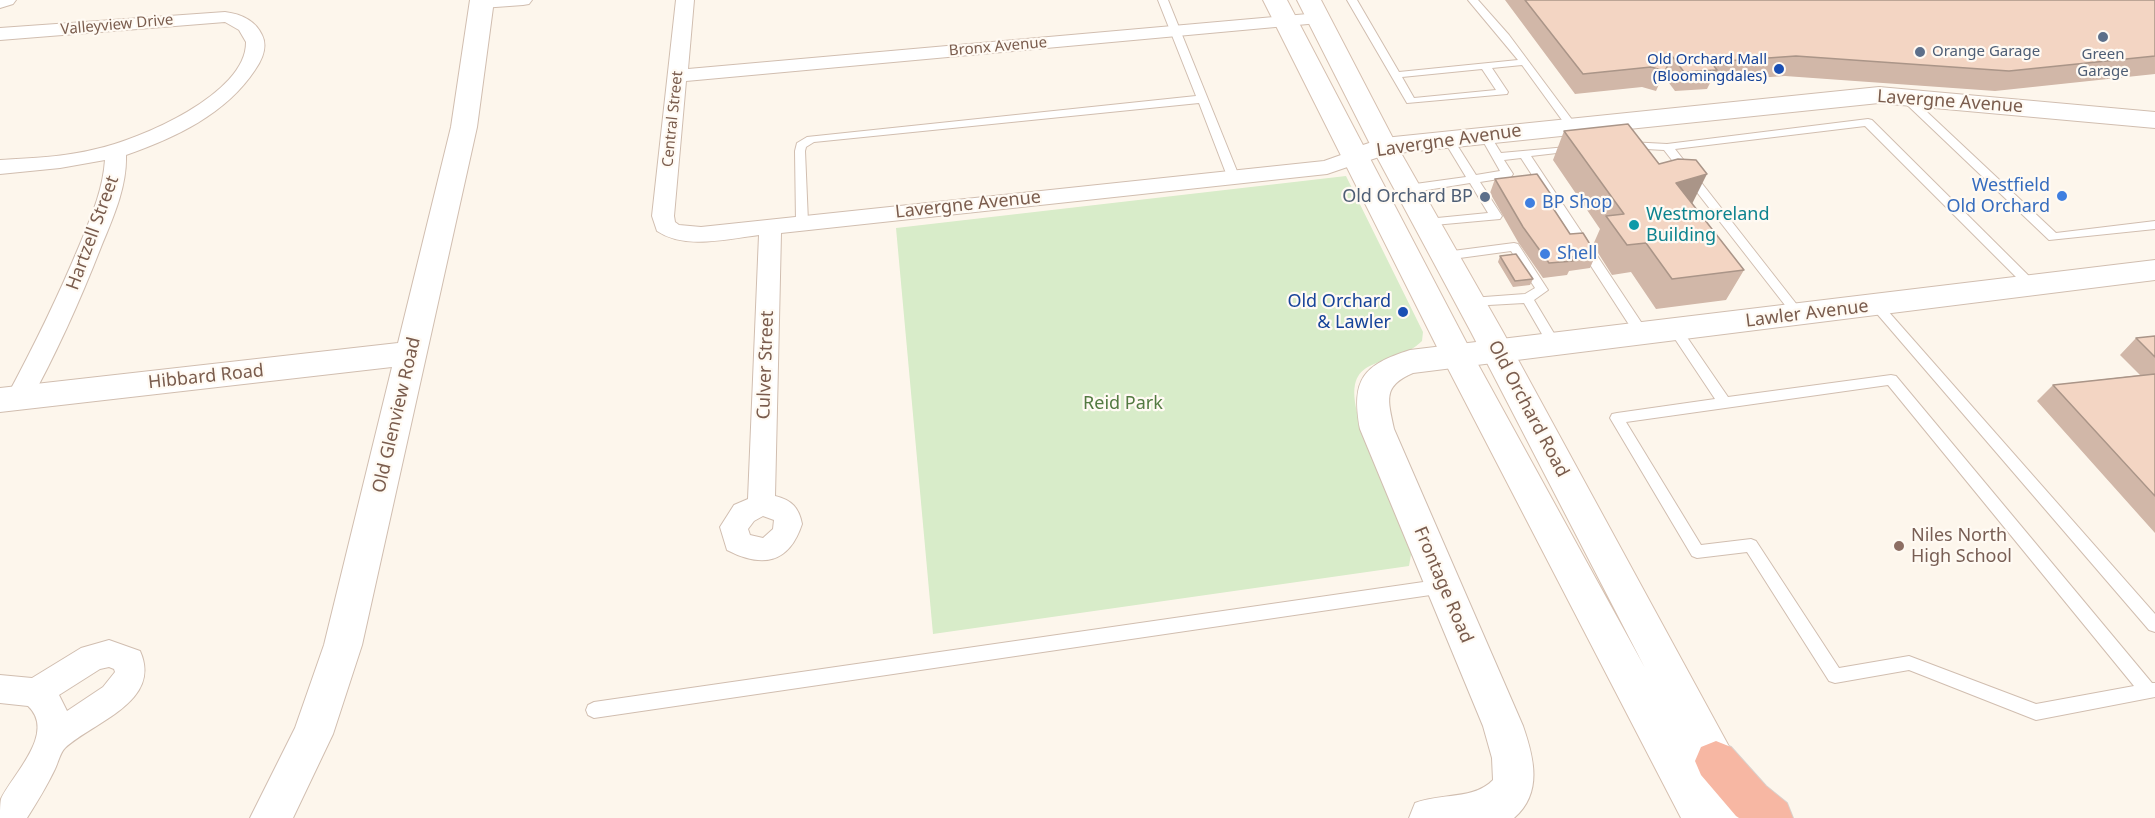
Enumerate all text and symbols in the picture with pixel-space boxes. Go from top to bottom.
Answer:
street label: Valleyview Drive [60,11,174,39]
marker: Green Garage [2096,30,2110,44]
street label: Bronx Avenue [948,34,1048,60]
place label: Orange Garage [1932,43,2040,61]
marker: Orange Garage [1913,45,1927,59]
place label: Green Garage [2077,46,2129,81]
place label: Old Orchard Mall (Bloomingdales) [1647,51,1767,86]
marker: Old Orchard Mall (Bloomingdales) [1772,62,1786,76]
street label: Central Street [659,70,687,168]
street label: Lavergne Avenue [1876,86,2024,118]
street label: Lavergne Avenue [1375,120,1523,162]
street label: Hartzell Street [62,173,124,293]
place label: Westfield Old Orchard [1946,175,2050,218]
place label: Old Orchard BP [1342,186,1473,208]
street label: Lavergne Avenue [894,187,1042,223]
marker: Westfield Old Orchard [2055,189,2069,203]
marker: Old Orchard BP [1478,190,1492,204]
place label: BP Shop [1542,192,1612,214]
marker: BP Shop [1523,196,1537,210]
place label: Westmoreland Building [1646,204,1770,246]
marker: Westmoreland Building [1627,218,1641,232]
place label: Shell [1557,243,1597,265]
marker: Shell [1538,247,1552,261]
place label: Old Orchard & Lawler [1287,291,1391,334]
street label: Lawler Avenue [1744,296,1870,332]
marker: Old Orchard & Lawler [1396,305,1410,319]
street label: Culver Street [753,310,779,420]
street label: Old Glenview Road [369,335,425,495]
street label: Old Orchard Road [1483,337,1573,481]
street label: Hibbard Road [147,360,265,394]
park label: Reid Park [1083,393,1163,415]
street label: Frontage Road [1409,524,1477,646]
place label: Niles North High School [1911,525,2012,568]
marker: Niles North High School [1892,539,1906,553]

